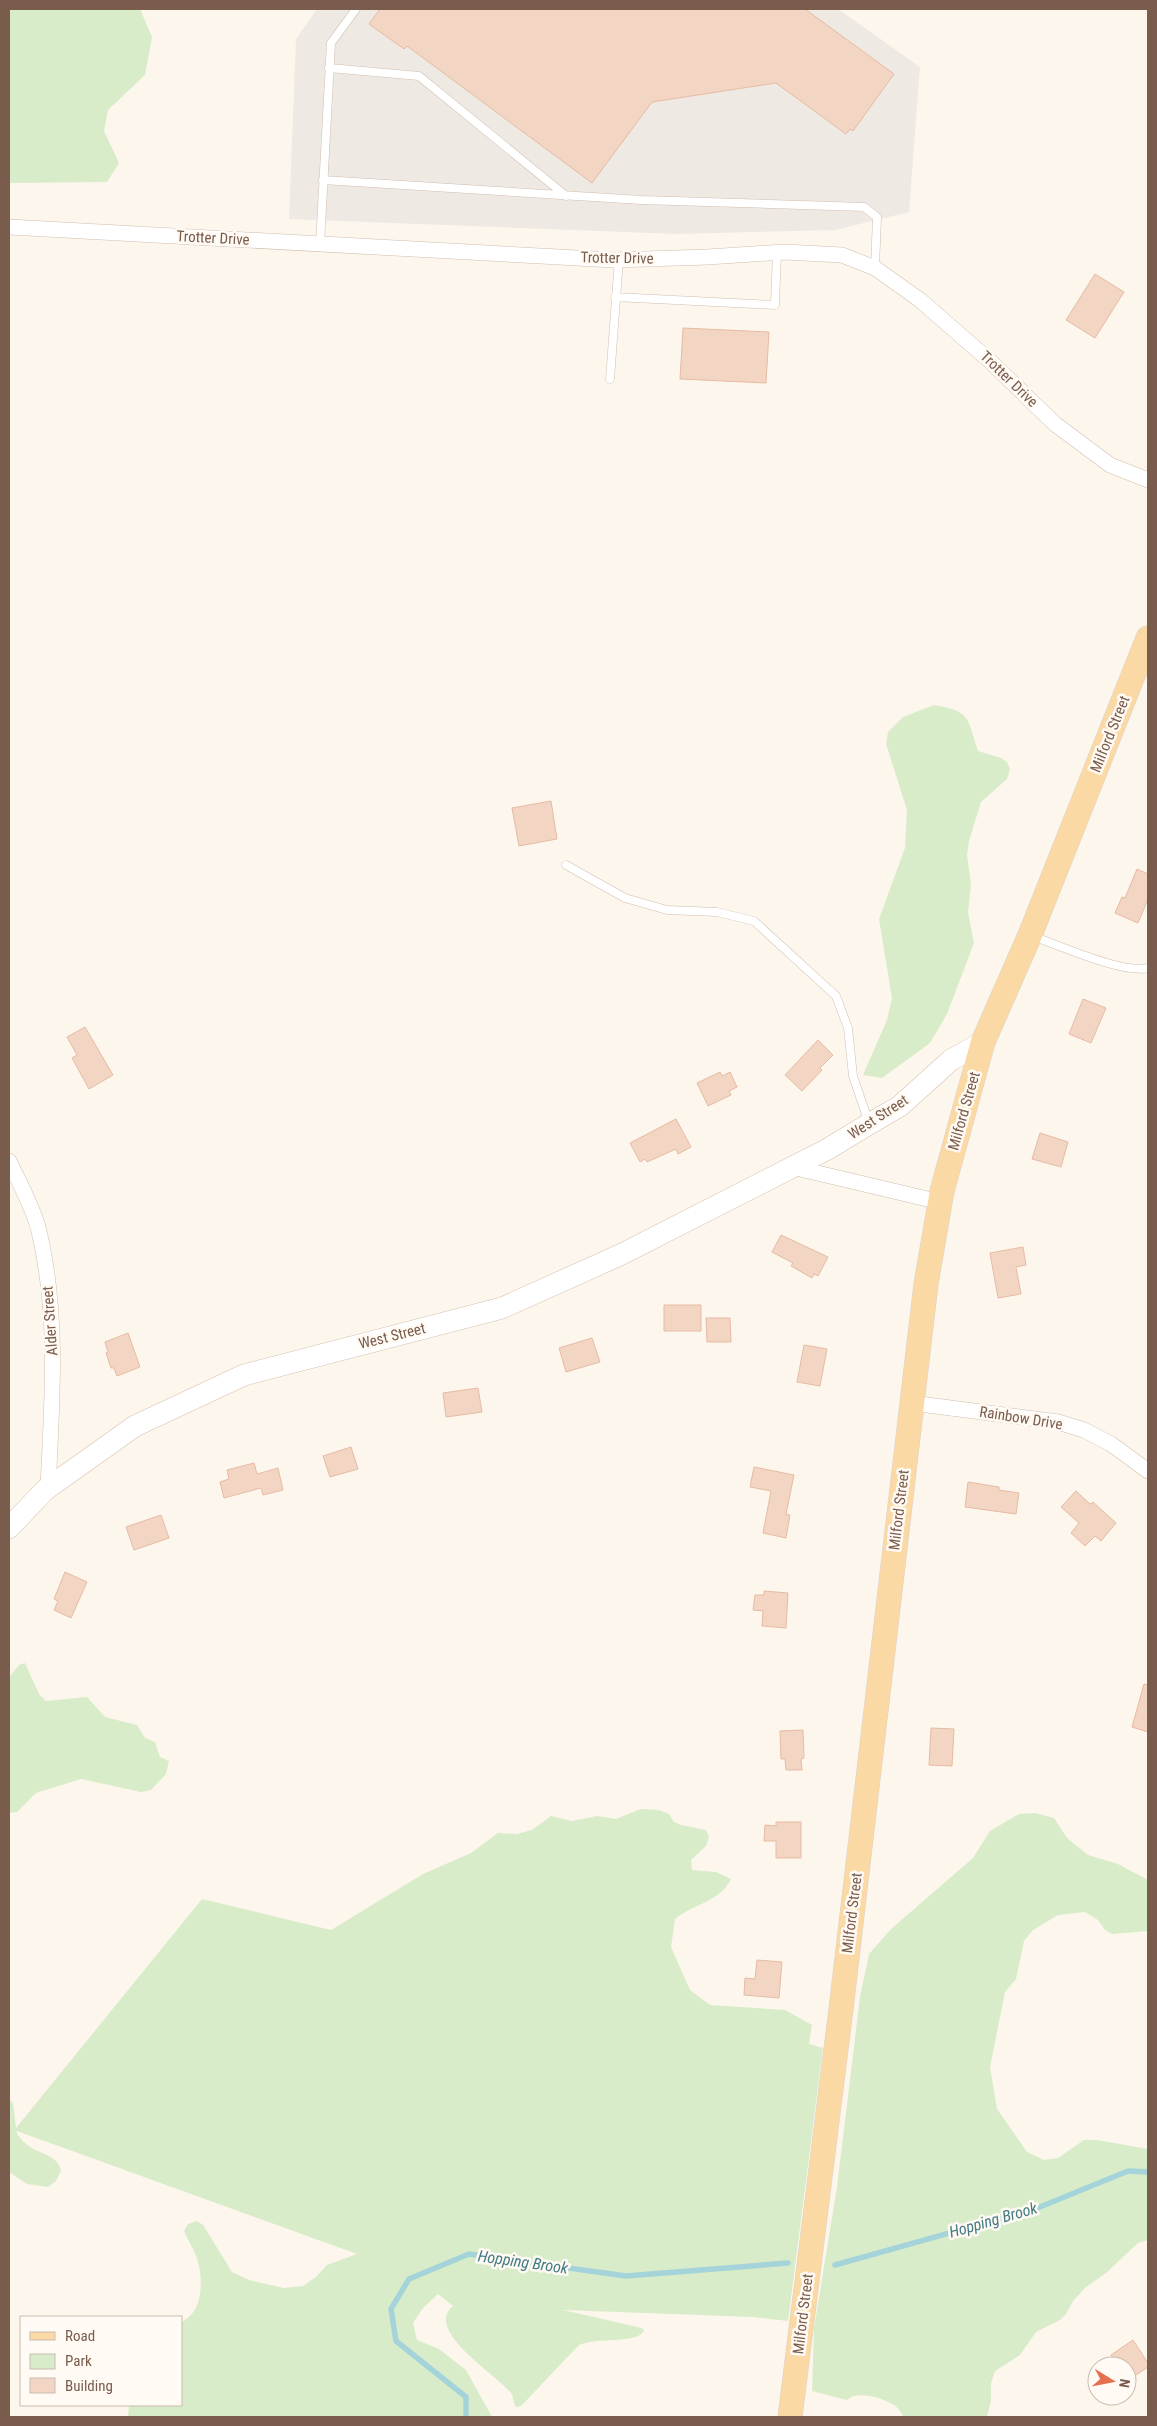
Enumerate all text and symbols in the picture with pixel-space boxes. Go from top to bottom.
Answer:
street label: Trotter Drive [176,227,250,249]
street label: Trotter Drive [580,248,654,268]
street label: Trotter Drive [976,347,1042,411]
street label: Milford Street [1086,693,1134,775]
street label: Milford Street [944,1070,984,1152]
street label: West Street [845,1091,911,1143]
street label: Alder Street [39,1286,61,1356]
street label: West Street [357,1319,427,1353]
street label: Rainbow Drive [978,1403,1064,1433]
street label: Milford Street [885,1469,913,1551]
street label: Milford Street [838,1872,866,1954]
water label: Hopping Brook [947,2198,1040,2242]
water label: Hopping Brook [477,2246,570,2278]
street label: Milford Street [789,2273,817,2355]
legend [20,2316,182,2406]
text: Road [65,2327,95,2345]
text: Park [65,2352,92,2370]
north arrow [1087,2356,1137,2406]
text: Building [65,2377,113,2395]
text: N [1116,2378,1133,2389]

